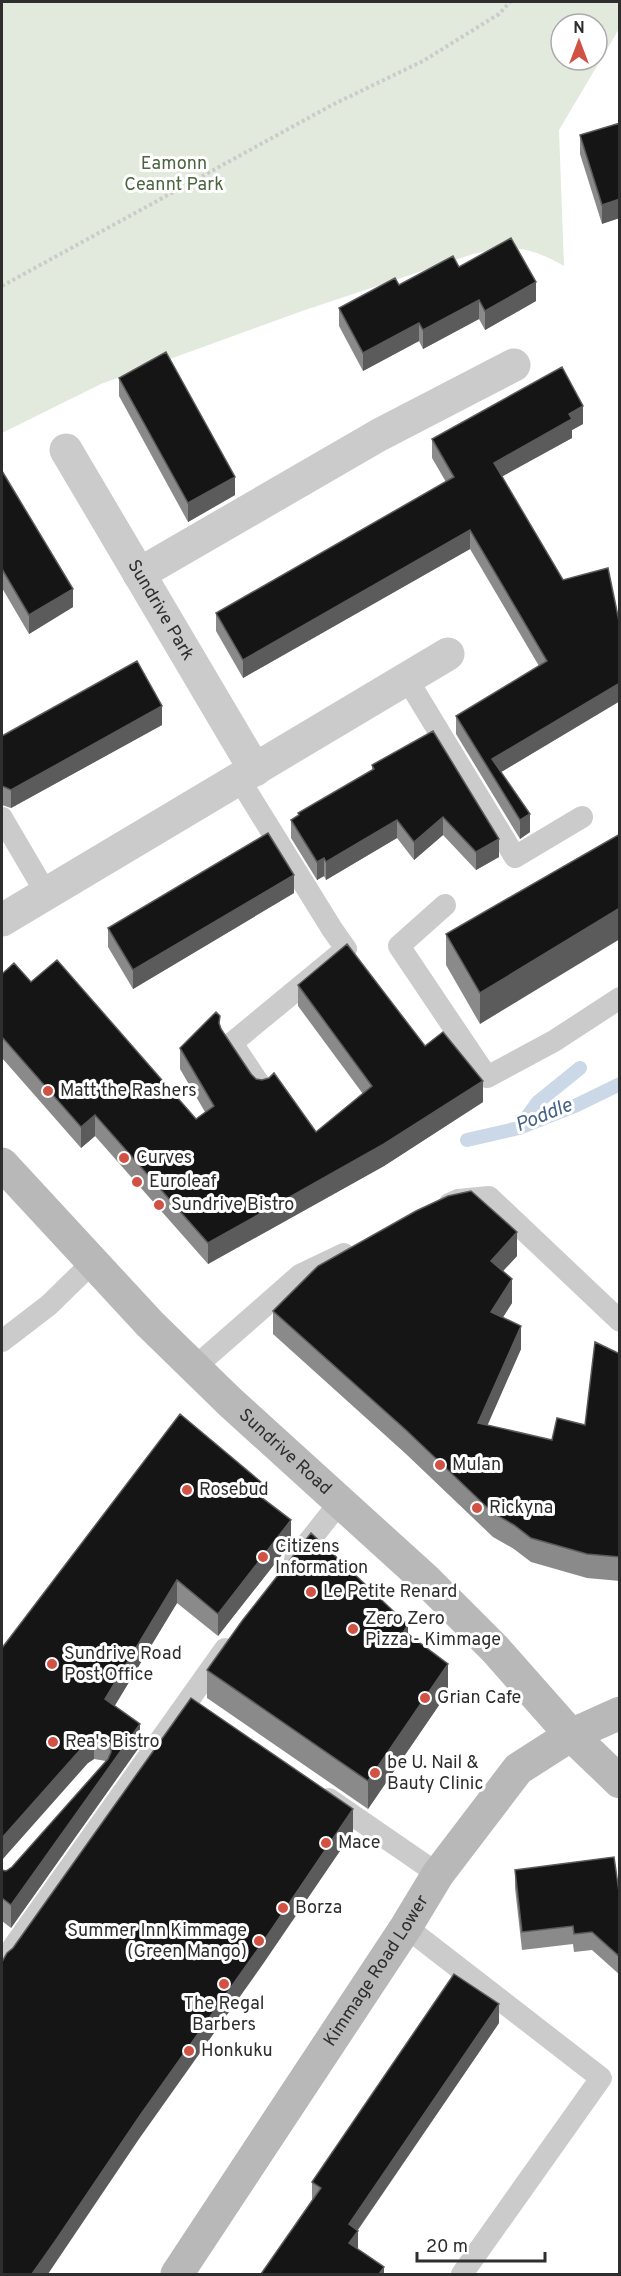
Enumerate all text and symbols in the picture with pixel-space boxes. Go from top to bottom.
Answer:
north arrow [549,12,609,72]
text: N [573,19,585,39]
park label: Eamonn Ceannt Park [124,153,224,197]
street label: Sundrive Park [122,556,199,665]
place label: Matt the Rashers [60,1080,197,1103]
marker: Matt the Rashers [41,1084,55,1098]
water label: Poddle [512,1093,577,1139]
place label: Curves [136,1147,192,1170]
marker: Curves [117,1151,131,1165]
place label: Euroleaf [149,1171,216,1194]
marker: Euroleaf [130,1175,144,1189]
place label: Sundrive Bistro [171,1194,294,1217]
marker: Sundrive Bistro [152,1198,166,1212]
street label: Sundrive Road [234,1404,336,1500]
place label: Mulan [452,1454,501,1477]
marker: Mulan [433,1458,447,1472]
place label: Rosebud [199,1479,269,1502]
marker: Rosebud [180,1483,194,1497]
place label: Rickyna [489,1497,553,1520]
marker: Rickyna [470,1501,484,1515]
place label: Citizens Information [275,1536,368,1580]
marker: Citizens Information [256,1550,270,1564]
place label: Le Petite Renard [323,1581,457,1604]
marker: Le Petite Renard [304,1585,318,1599]
place label: Zero Zero Pizza - Kimmage [365,1608,501,1652]
marker: Zero Zero Pizza - Kimmage [346,1622,360,1636]
place label: Sundrive Road Post Office [64,1643,182,1687]
marker: Sundrive Road Post Office [45,1657,59,1671]
place label: Grian Cafe [437,1687,521,1710]
marker: Grian Cafe [418,1691,432,1705]
place label: Rea's Bistro [65,1731,159,1754]
marker: Rea's Bistro [46,1735,60,1749]
place label: be U. Nail & Bauty Clinic [387,1752,483,1796]
marker: be U. Nail & Bauty Clinic [368,1766,382,1780]
place label: Mace [338,1832,381,1855]
marker: Mace [319,1836,333,1850]
street label: Kimmage Road Lower [319,1891,434,2051]
place label: Borza [295,1897,342,1920]
marker: Borza [276,1901,290,1915]
place label: Summer Inn Kimmage (Green Mango) [67,1920,247,1964]
marker: Summer Inn Kimmage (Green Mango) [252,1934,266,1948]
marker: The Regal Barbers [217,1977,231,1991]
place label: The Regal Barbers [184,1993,264,2037]
place label: Honkuku [201,2040,273,2063]
marker: Honkuku [182,2044,196,2058]
scale bar [417,2225,544,2263]
text: 20 m [426,2236,468,2259]

